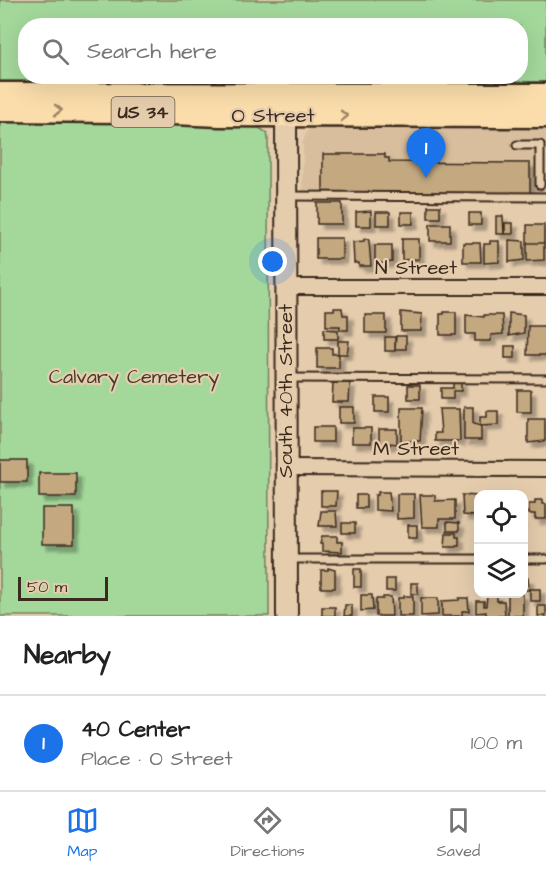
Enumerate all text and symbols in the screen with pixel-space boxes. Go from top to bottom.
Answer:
search box [18,18,528,84]
icon: search [39,35,72,68]
text: Search here [87,36,217,67]
road number: US 34 [112,97,174,127]
street label: O Street [231,102,315,130]
one-way arrow [54,104,63,116]
one-way arrow [340,110,349,122]
pin: 1 [406,128,446,178]
your location [258,247,287,276]
street label: N Street [375,254,457,282]
street label: South 40th Street [272,304,300,478]
park label: Calvary Cemetery [49,363,219,392]
street label: M Street [373,435,459,463]
map controls [474,490,528,598]
button: locate [474,490,528,544]
button: layers [474,544,528,598]
scale bar [18,574,108,602]
text: 50 m [27,576,67,598]
text: Nearby [24,637,111,673]
text: 40 Center [81,714,190,745]
text: 1 [42,729,45,757]
text: 100 m [471,729,522,757]
text: Place · O Street [81,745,232,773]
tab: Map [66,804,99,862]
tab: Directions [231,804,305,862]
tab: Saved [437,804,480,862]

